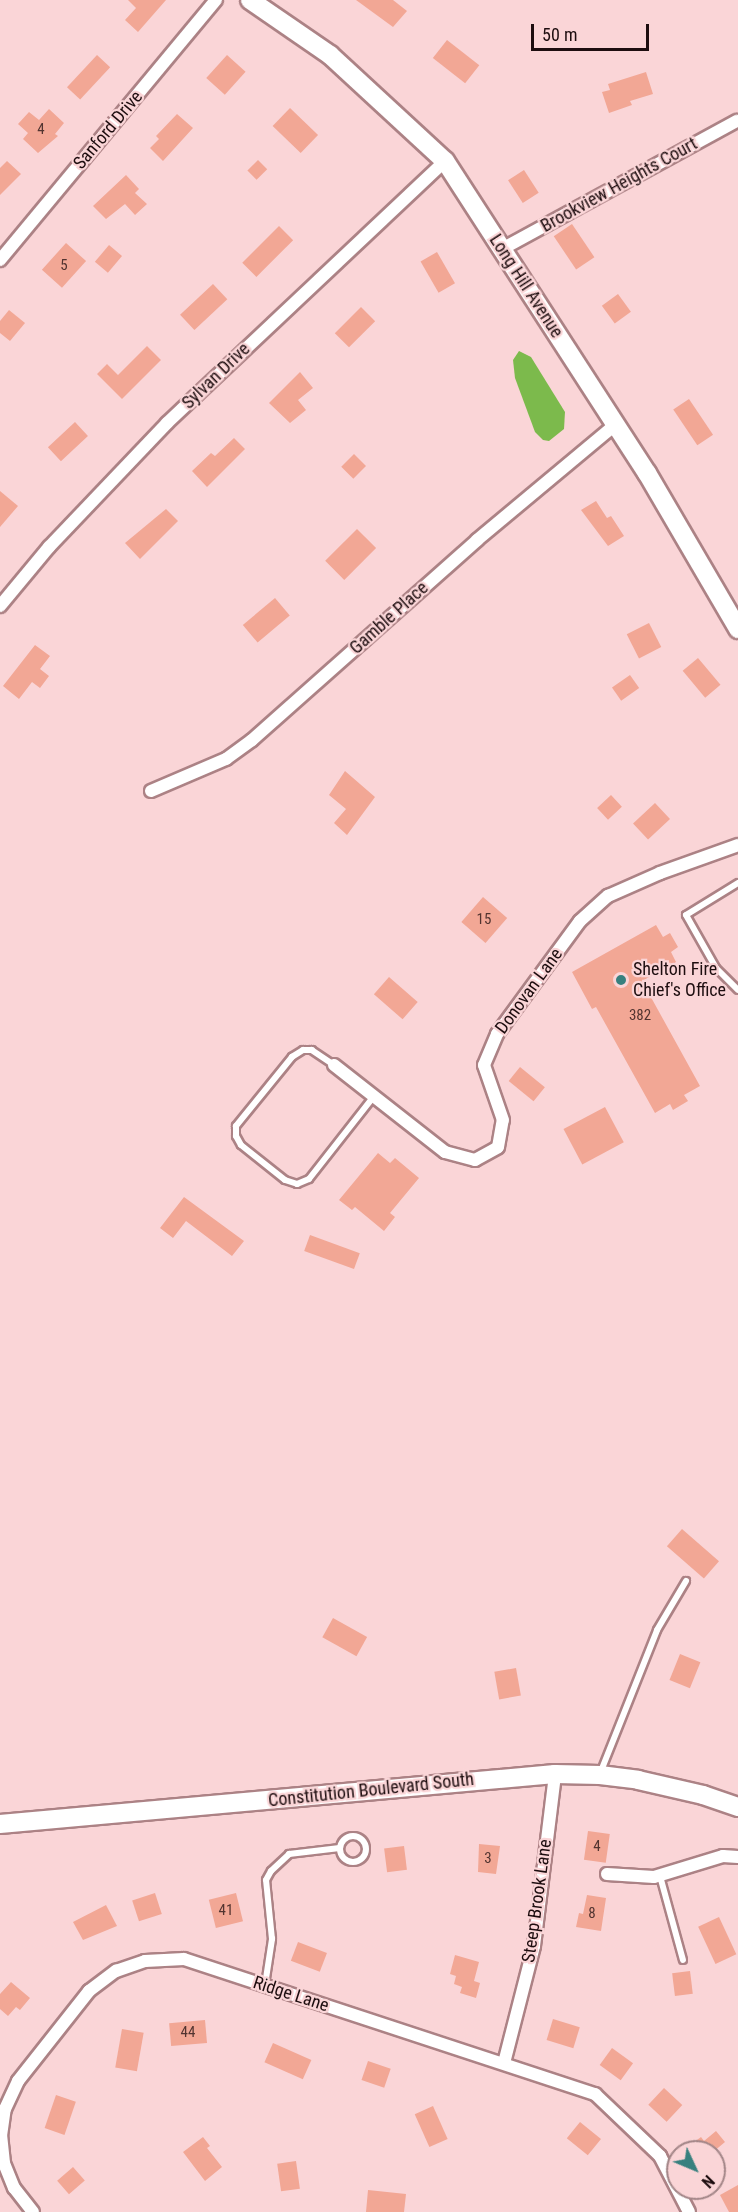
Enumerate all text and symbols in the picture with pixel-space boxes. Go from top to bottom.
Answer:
scale bar [534,12,652,50]
text: 50 m [542,24,577,45]
street label: Sanford Drive [69,86,147,174]
house number: 4 [37,121,45,139]
street label: Brookview Heights Court [537,133,701,237]
street label: Long Hill Avenue [485,230,567,342]
house number: 5 [60,257,68,275]
street label: Sylvan Drive [178,338,254,414]
street label: Gamble Place [345,577,433,659]
house number: 15 [477,911,491,929]
street label: Donovan Lane [491,944,567,1038]
place label: Shelton Fire Chief's Office [633,959,726,1002]
marker: Shelton Fire Chief's Office [614,973,628,987]
house number: 382 [629,1007,651,1025]
street label: Constitution Boulevard South [267,1768,475,1812]
street label: Steep Brook Lane [518,1838,556,1964]
house number: 4 [593,1838,601,1856]
house number: 3 [484,1850,492,1868]
house number: 41 [219,1902,233,1920]
house number: 8 [588,1905,596,1923]
street label: Ridge Lane [250,1972,332,2016]
house number: 44 [181,2024,195,2042]
north arrow [666,2140,726,2200]
text: N [698,2171,718,2192]

